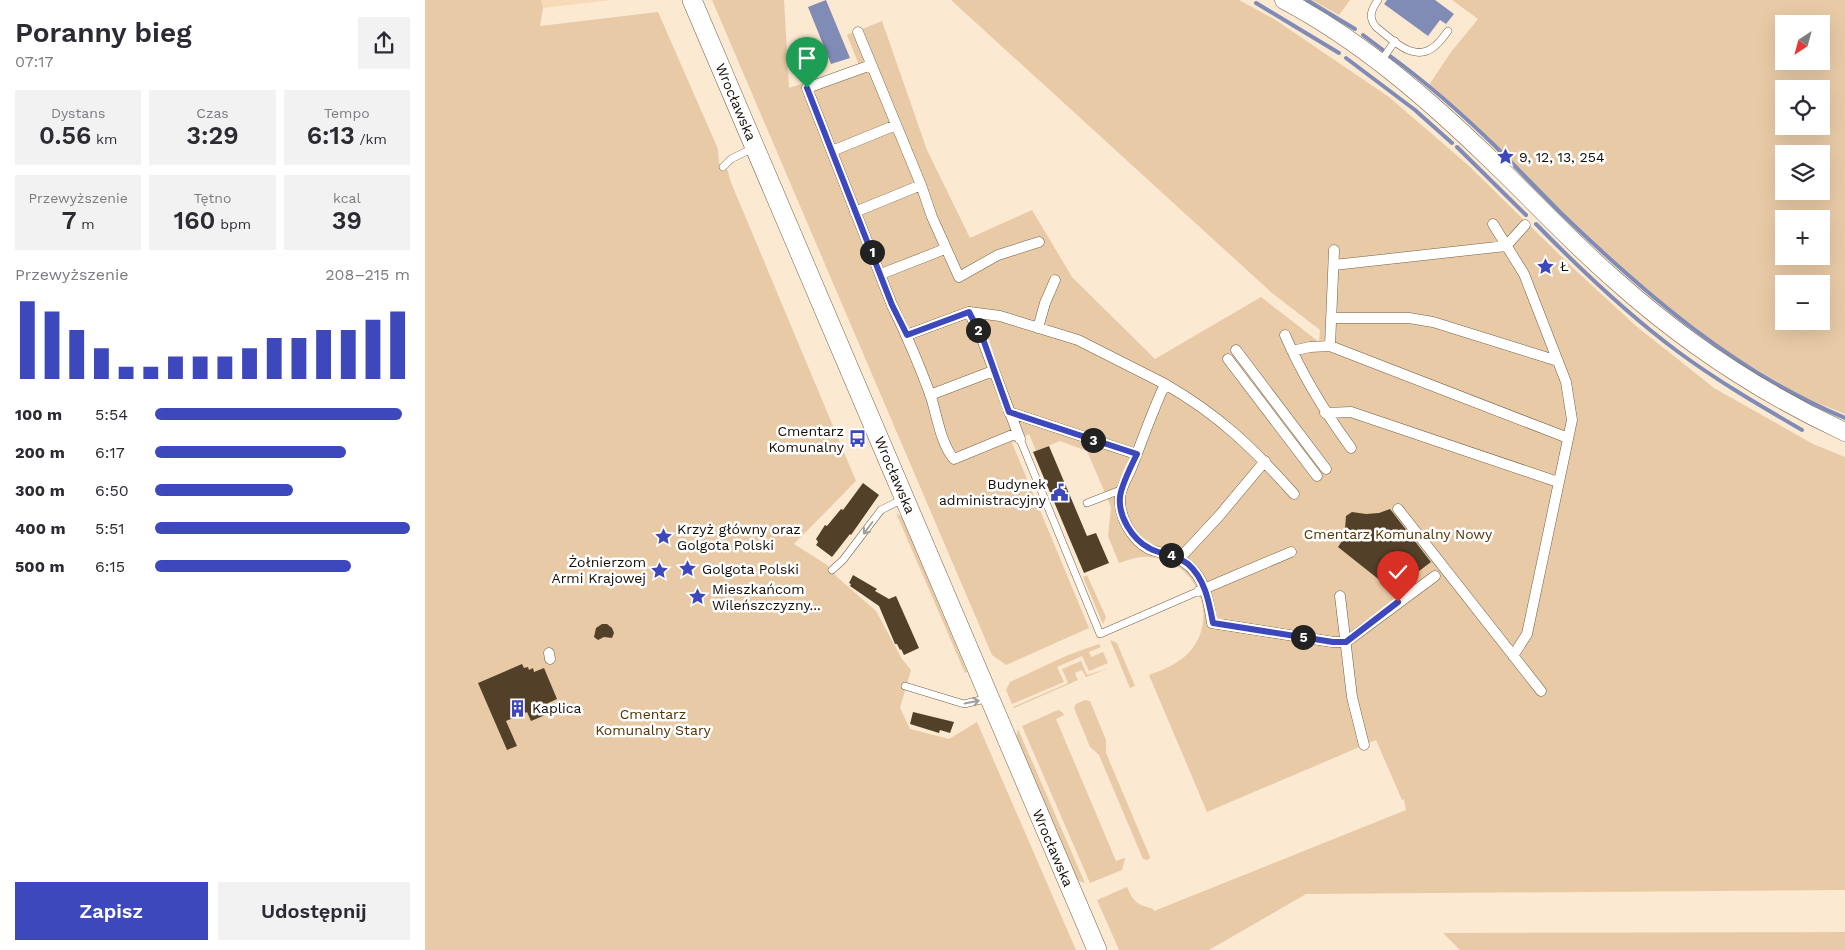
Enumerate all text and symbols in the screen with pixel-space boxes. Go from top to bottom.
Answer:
north arrow [1775,15,1830,70]
map controls [1775,15,1830,330]
text: Poranny bieg [15,16,192,49]
button: share [358,17,410,69]
pin [786,37,828,88]
icon: arrive [793,44,821,72]
text: 07:17 [15,52,54,71]
street label: Wrocławska [713,61,759,143]
button: locate [1775,80,1830,135]
text: Dystans [51,105,105,121]
text: Czas [196,105,229,121]
text: Tempo [324,105,370,121]
text: 0.56 [39,121,91,150]
text: 3:29 [186,121,239,150]
text: 6:13 [307,121,355,150]
text: km [91,131,117,147]
text: /km [355,131,387,147]
button: layers [1775,145,1830,200]
place icon: 9, 12, 13, 254 [1495,147,1515,167]
place label: 9, 12, 13, 254 [1519,149,1604,165]
text: Przewyższenie [29,190,128,206]
text: Tętno [194,190,231,206]
text: kcal [333,190,361,206]
text: 7 [62,206,76,235]
text: 160 [174,206,215,235]
text: 39 [332,206,362,235]
button: + [1775,210,1830,265]
text: m [76,216,95,232]
text: bpm [215,216,251,232]
pin: 1 [859,240,885,264]
text: 1 [869,244,876,260]
place icon: Ł [1536,256,1556,276]
place label: Ł [1560,258,1569,274]
text: Przewyższenie [15,265,128,284]
text: 208–215 m [325,265,410,284]
button: − [1775,275,1830,330]
pin: 2 [965,318,991,342]
text: 2 [974,322,983,338]
text: 100 m [15,405,62,424]
text: 5:54 [95,405,128,424]
place label: Cmentarz Komunalny [768,423,845,455]
pin: 3 [1081,428,1105,452]
bus stop icon: Cmentarz Komunalny [848,429,868,449]
text: 3 [1089,432,1098,448]
street label: Wrocławska [872,434,918,516]
text: 200 m [15,443,65,462]
text: 6:17 [95,443,125,462]
place label: Budynek administracyjny [939,476,1047,508]
text: 300 m [15,481,65,500]
text: 6:50 [95,481,129,500]
public building icon: Budynek administracyjny [1050,482,1070,502]
text: 400 m [15,519,66,538]
text: 5:51 [95,519,125,538]
place label: Krzyż główny oraz Golgota Polski [677,521,801,553]
one-way arrow [863,521,873,535]
park label: Cmentarz Komunalny Nowy [1304,526,1493,542]
place icon: Krzyż główny oraz Golgota Polski [653,527,673,547]
pin: 4 [1159,542,1183,568]
text: 4 [1167,547,1176,563]
pin [1377,551,1419,602]
place label: Żołnierzom Armi Krajowej [551,554,646,586]
text: 500 m [15,557,65,576]
text: 6:15 [95,557,125,576]
icon: check [1384,558,1412,586]
place icon: Golgota Polski [678,559,698,579]
place icon: Żołnierzom Armi Krajowej [650,560,670,580]
place label: Golgota Polski [702,561,799,577]
place label: Mieszkańcom Wileńszczyzny... [712,581,821,613]
place icon: Mieszkańcom Wileńszczyzny... [688,587,708,607]
pin: 5 [1291,624,1315,650]
text: 5 [1299,629,1308,645]
one-way arrow [963,697,979,706]
building icon: Kaplica [508,698,528,718]
place label: Kaplica [532,700,582,716]
park label: Cmentarz Komunalny Stary [595,706,712,738]
street label: Wrocławska [1030,807,1076,889]
button: Zapisz [15,882,208,940]
button: Udostępnij [218,882,410,940]

